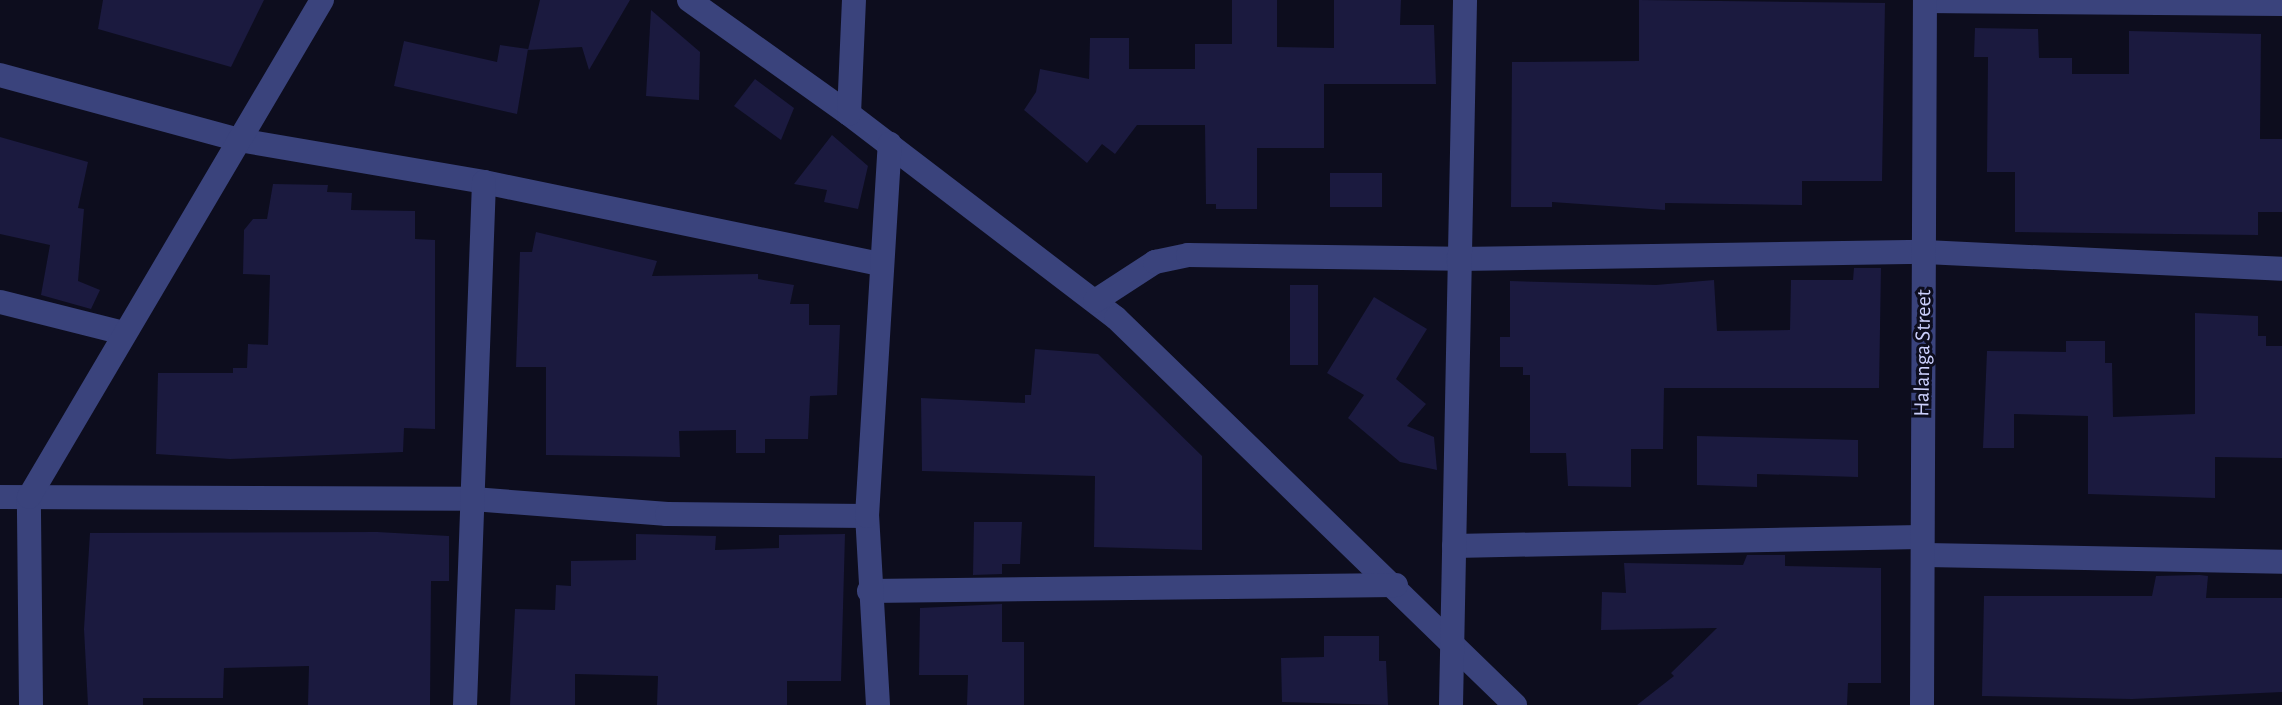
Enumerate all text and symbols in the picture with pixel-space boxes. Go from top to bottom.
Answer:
street label: Halanga Street [1909,289,1937,417]

